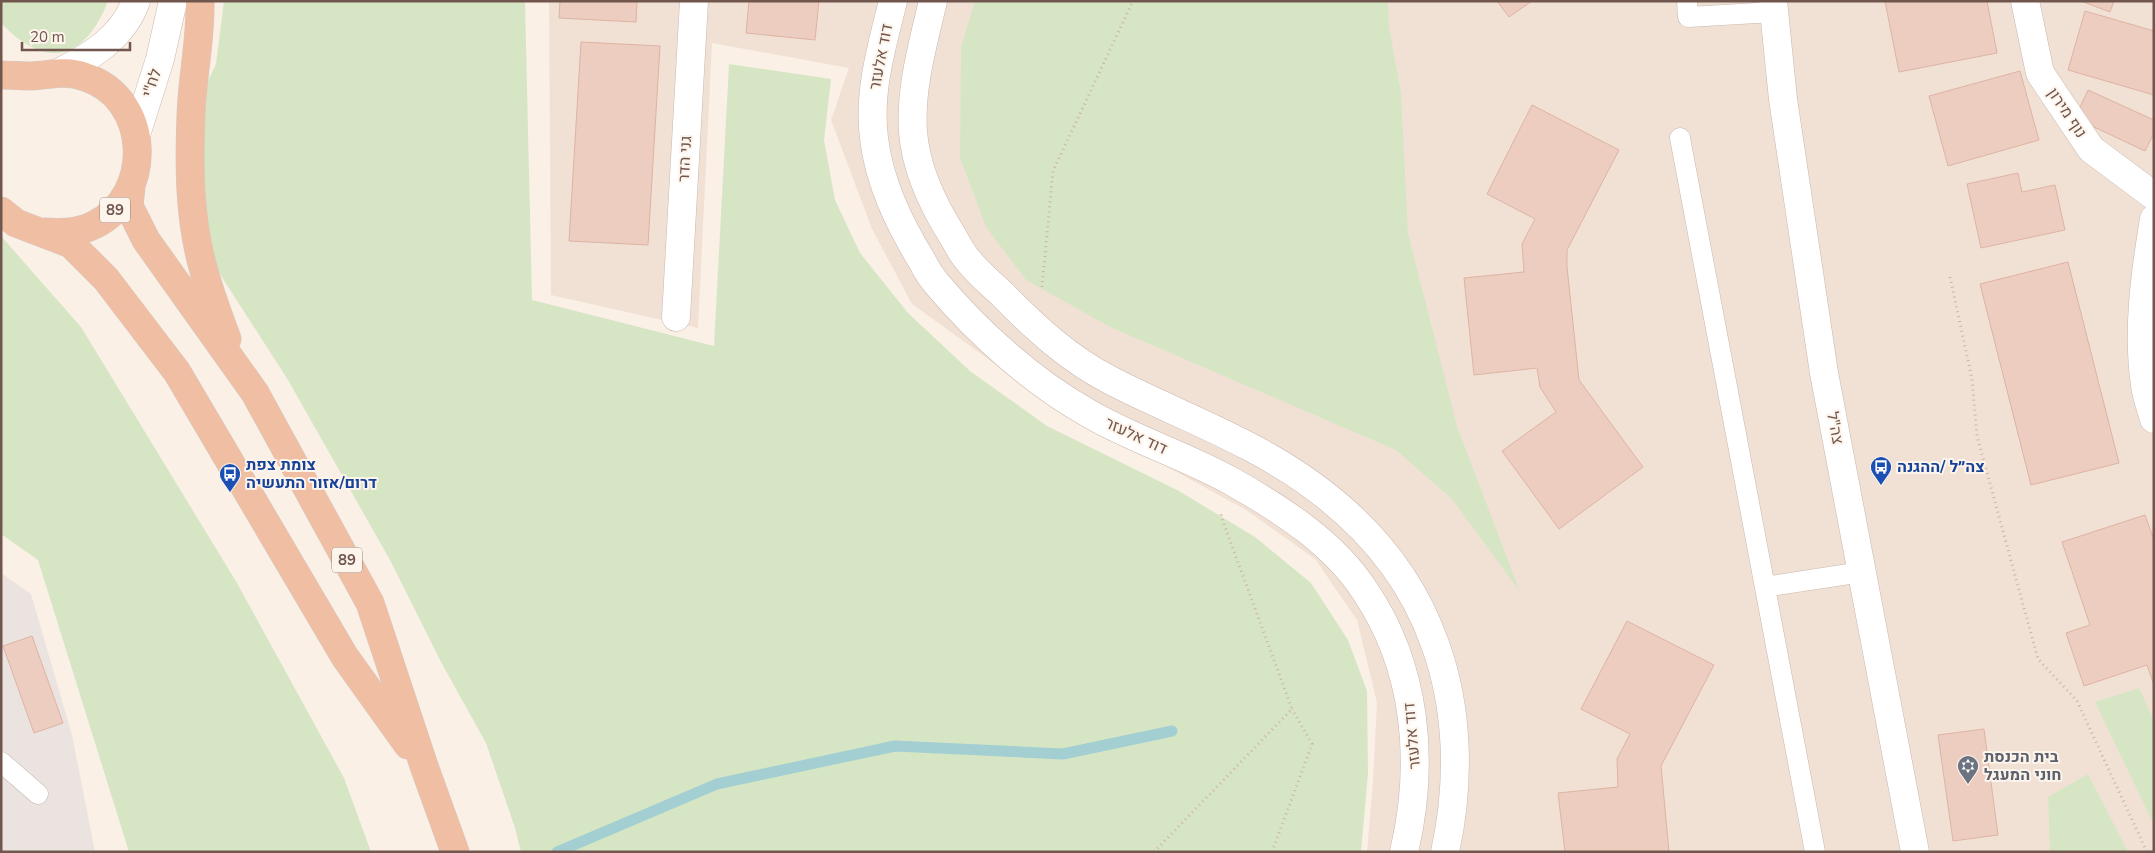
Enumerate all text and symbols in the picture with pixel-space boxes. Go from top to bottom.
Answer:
scale bar [22,20,130,52]
street label: דוד אלעזר [864,22,898,92]
text: 20 m [30,27,65,47]
street label: לח"י [137,66,167,100]
street label: נוף מירון [2042,84,2092,142]
street label: גני הדר [673,135,697,183]
road number: 89 [100,198,130,222]
street label: צה"ל [1821,410,1849,446]
street label: דוד אלעזר [1101,412,1171,460]
place label: צומת צפת דרום/אזור התעשיה [246,454,377,494]
bus stop icon: צה״ל /ההגנה [1869,455,1893,486]
place label: צה״ל /ההגנה [1897,456,1985,478]
bus stop icon: צומת צפת דרום/אזור התעשיה [218,462,242,493]
road number: 89 [332,548,362,572]
street label: דוד אלעזר [1398,702,1426,770]
place label: בית הכנסת חוני המעגל [1984,746,2061,786]
synagogue icon: בית הכנסת חוני המעגל [1956,754,1980,785]

